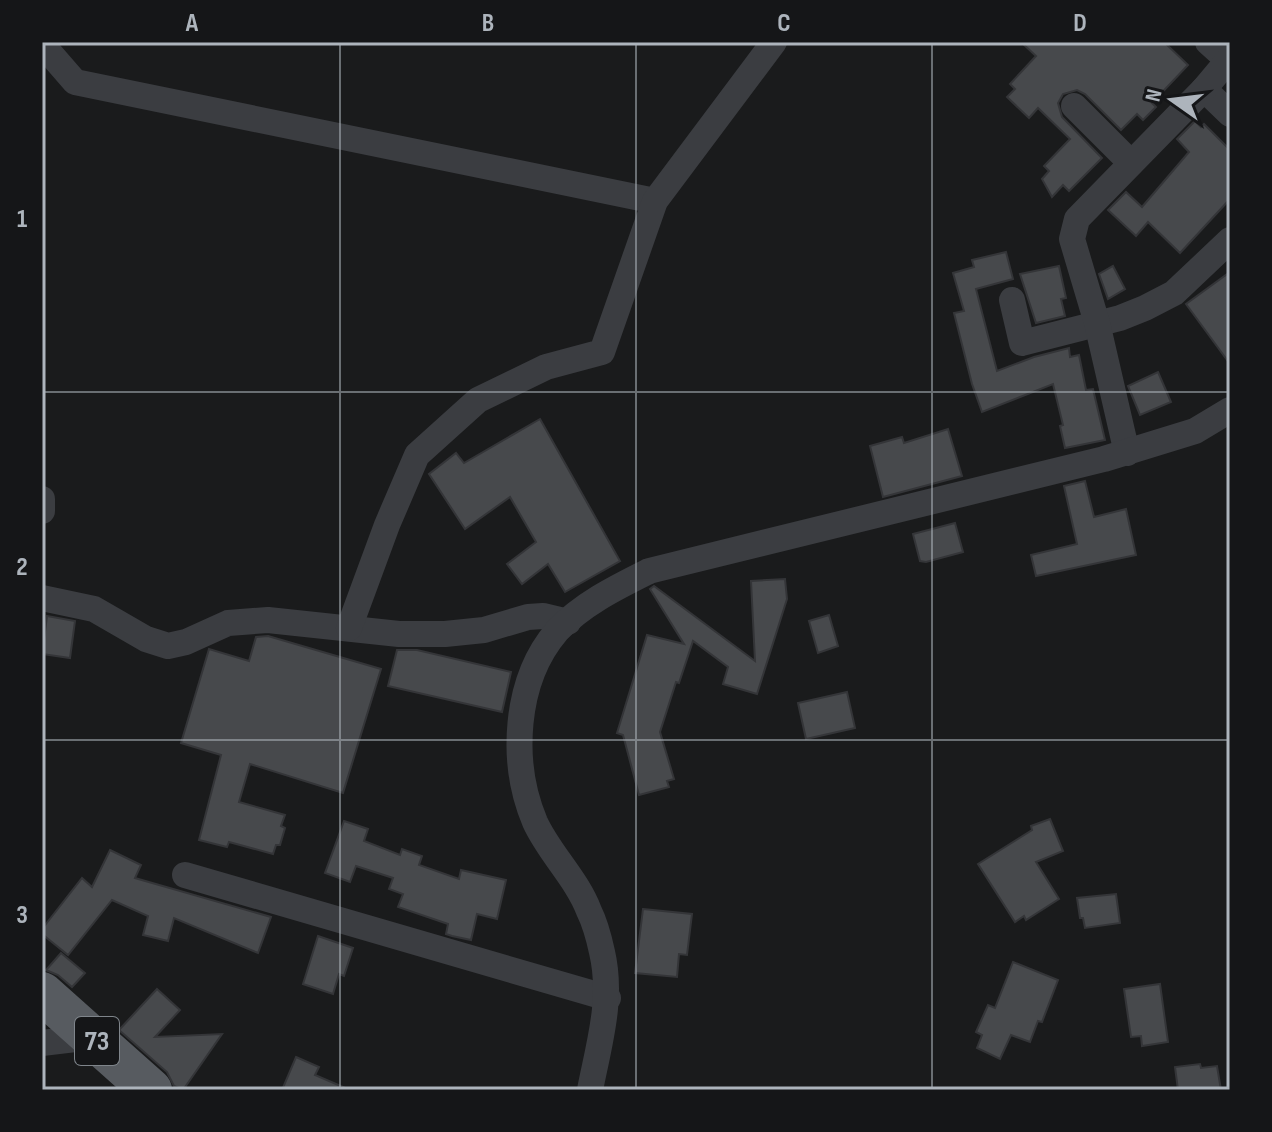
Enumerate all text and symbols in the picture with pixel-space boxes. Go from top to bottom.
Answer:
text: A [185,8,199,39]
text: B [482,8,494,39]
text: C [777,8,791,39]
text: D [1073,8,1087,39]
north arrow [1132,60,1212,140]
text: N [1140,87,1169,104]
text: 1 [17,204,27,235]
text: 2 [16,552,28,583]
text: 3 [16,900,28,931]
road number: 73 [75,1017,119,1065]

